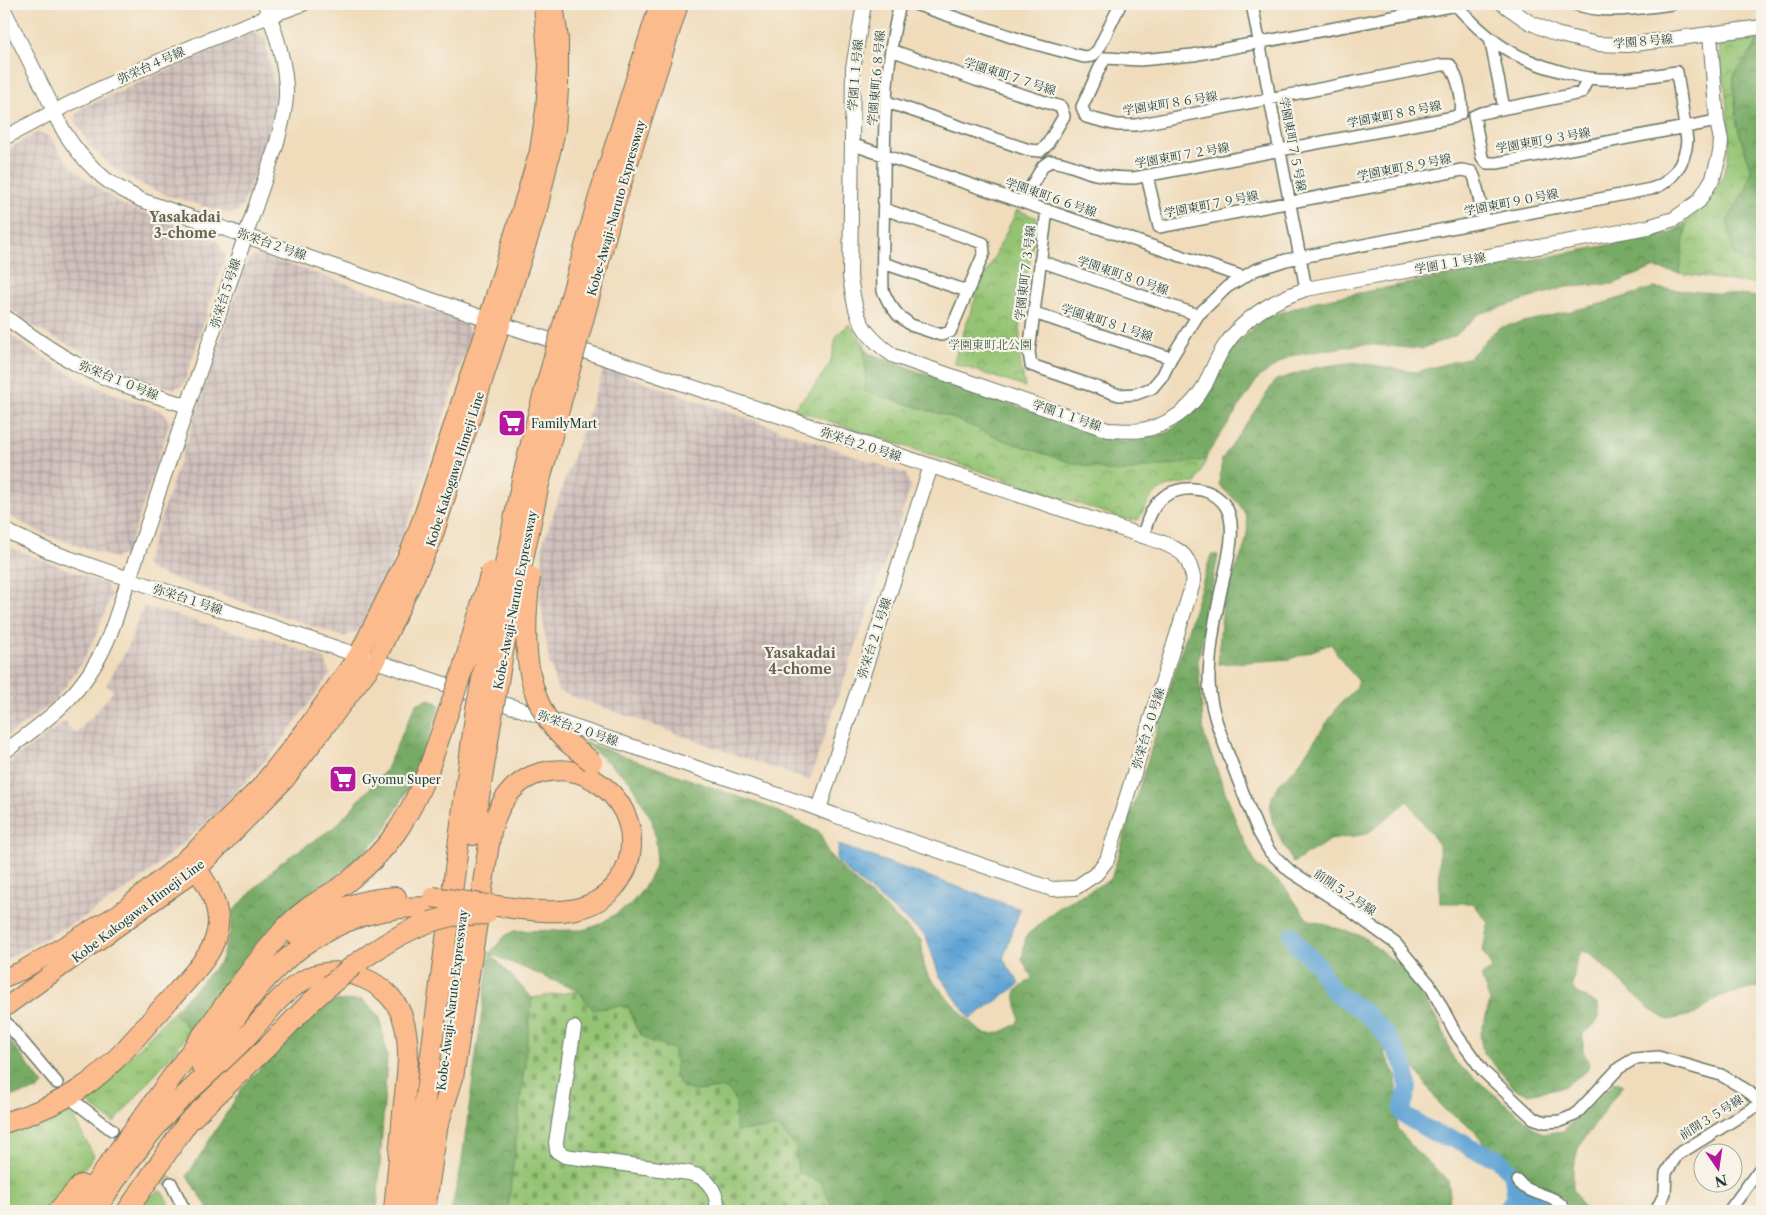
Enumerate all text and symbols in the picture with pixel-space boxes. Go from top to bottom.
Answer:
street label: 学園東町６８号線 [864,30,888,126]
street label: 学園８号線 [1612,31,1674,51]
street label: 学園１１号線 [844,38,866,112]
street label: 弥栄台４号線 [115,44,187,86]
street label: 学園東町７７号線 [962,54,1058,98]
street label: 学園東町８６号線 [1121,88,1219,118]
street label: 学園東町７５号線 [1276,95,1310,193]
street label: 学園東町８８号線 [1345,97,1443,131]
street label: Kobe-Awaji-Naruto Expressway [584,118,648,298]
street label: 学園東町９３号線 [1494,124,1592,156]
street label: 学園東町７２号線 [1133,139,1231,171]
street label: 学園東町８９号線 [1355,150,1453,184]
street label: 学園東町６６号線 [1003,174,1099,220]
street label: 学園東町９０号線 [1462,185,1560,219]
street label: 学園東町７９号線 [1162,187,1260,221]
district label: Yasakadai 3-chome [148,208,221,242]
street label: 学園東町７３号線 [1012,224,1038,322]
street label: 弥栄台２号線 [236,225,308,263]
street label: 学園１１号線 [1413,249,1487,277]
street label: 学園東町８０号線 [1075,252,1171,298]
street label: 弥栄台５号線 [207,256,243,330]
street label: 学園東町８１号線 [1059,300,1155,344]
park label: 学園東町北公園 [948,337,1032,352]
street label: 弥栄台１０号線 [77,357,161,403]
street label: Kobe Kakogawa Himeji Line [423,389,487,548]
street label: 学園１１号線 [1031,396,1103,434]
supermarket icon: FamilyMart [497,408,527,438]
place label: FamilyMart [531,416,598,431]
street label: 弥栄台２０号線 [819,424,903,464]
street label: Kobe-Awaji-Naruto Expressway [490,509,540,691]
street label: 弥栄台１号線 [151,581,225,617]
street label: 弥栄台２１号線 [854,596,894,680]
district label: Yasakadai 4-chome [763,644,836,678]
street label: 弥栄台２０号線 [1129,686,1167,770]
street label: 弥栄台２０号線 [536,707,620,749]
supermarket icon: Gyomu Super [328,764,358,794]
place label: Gyomu Super [362,772,441,787]
street label: Kobe Kakogawa Himeji Line [69,856,207,966]
street label: 前開５２号線 [1311,866,1379,918]
street label: Kobe-Awaji-Naruto Expressway [433,908,471,1091]
street label: 前開３５号線 [1676,1092,1746,1142]
north arrow [1694,1142,1744,1192]
text: N [1713,1171,1729,1191]

